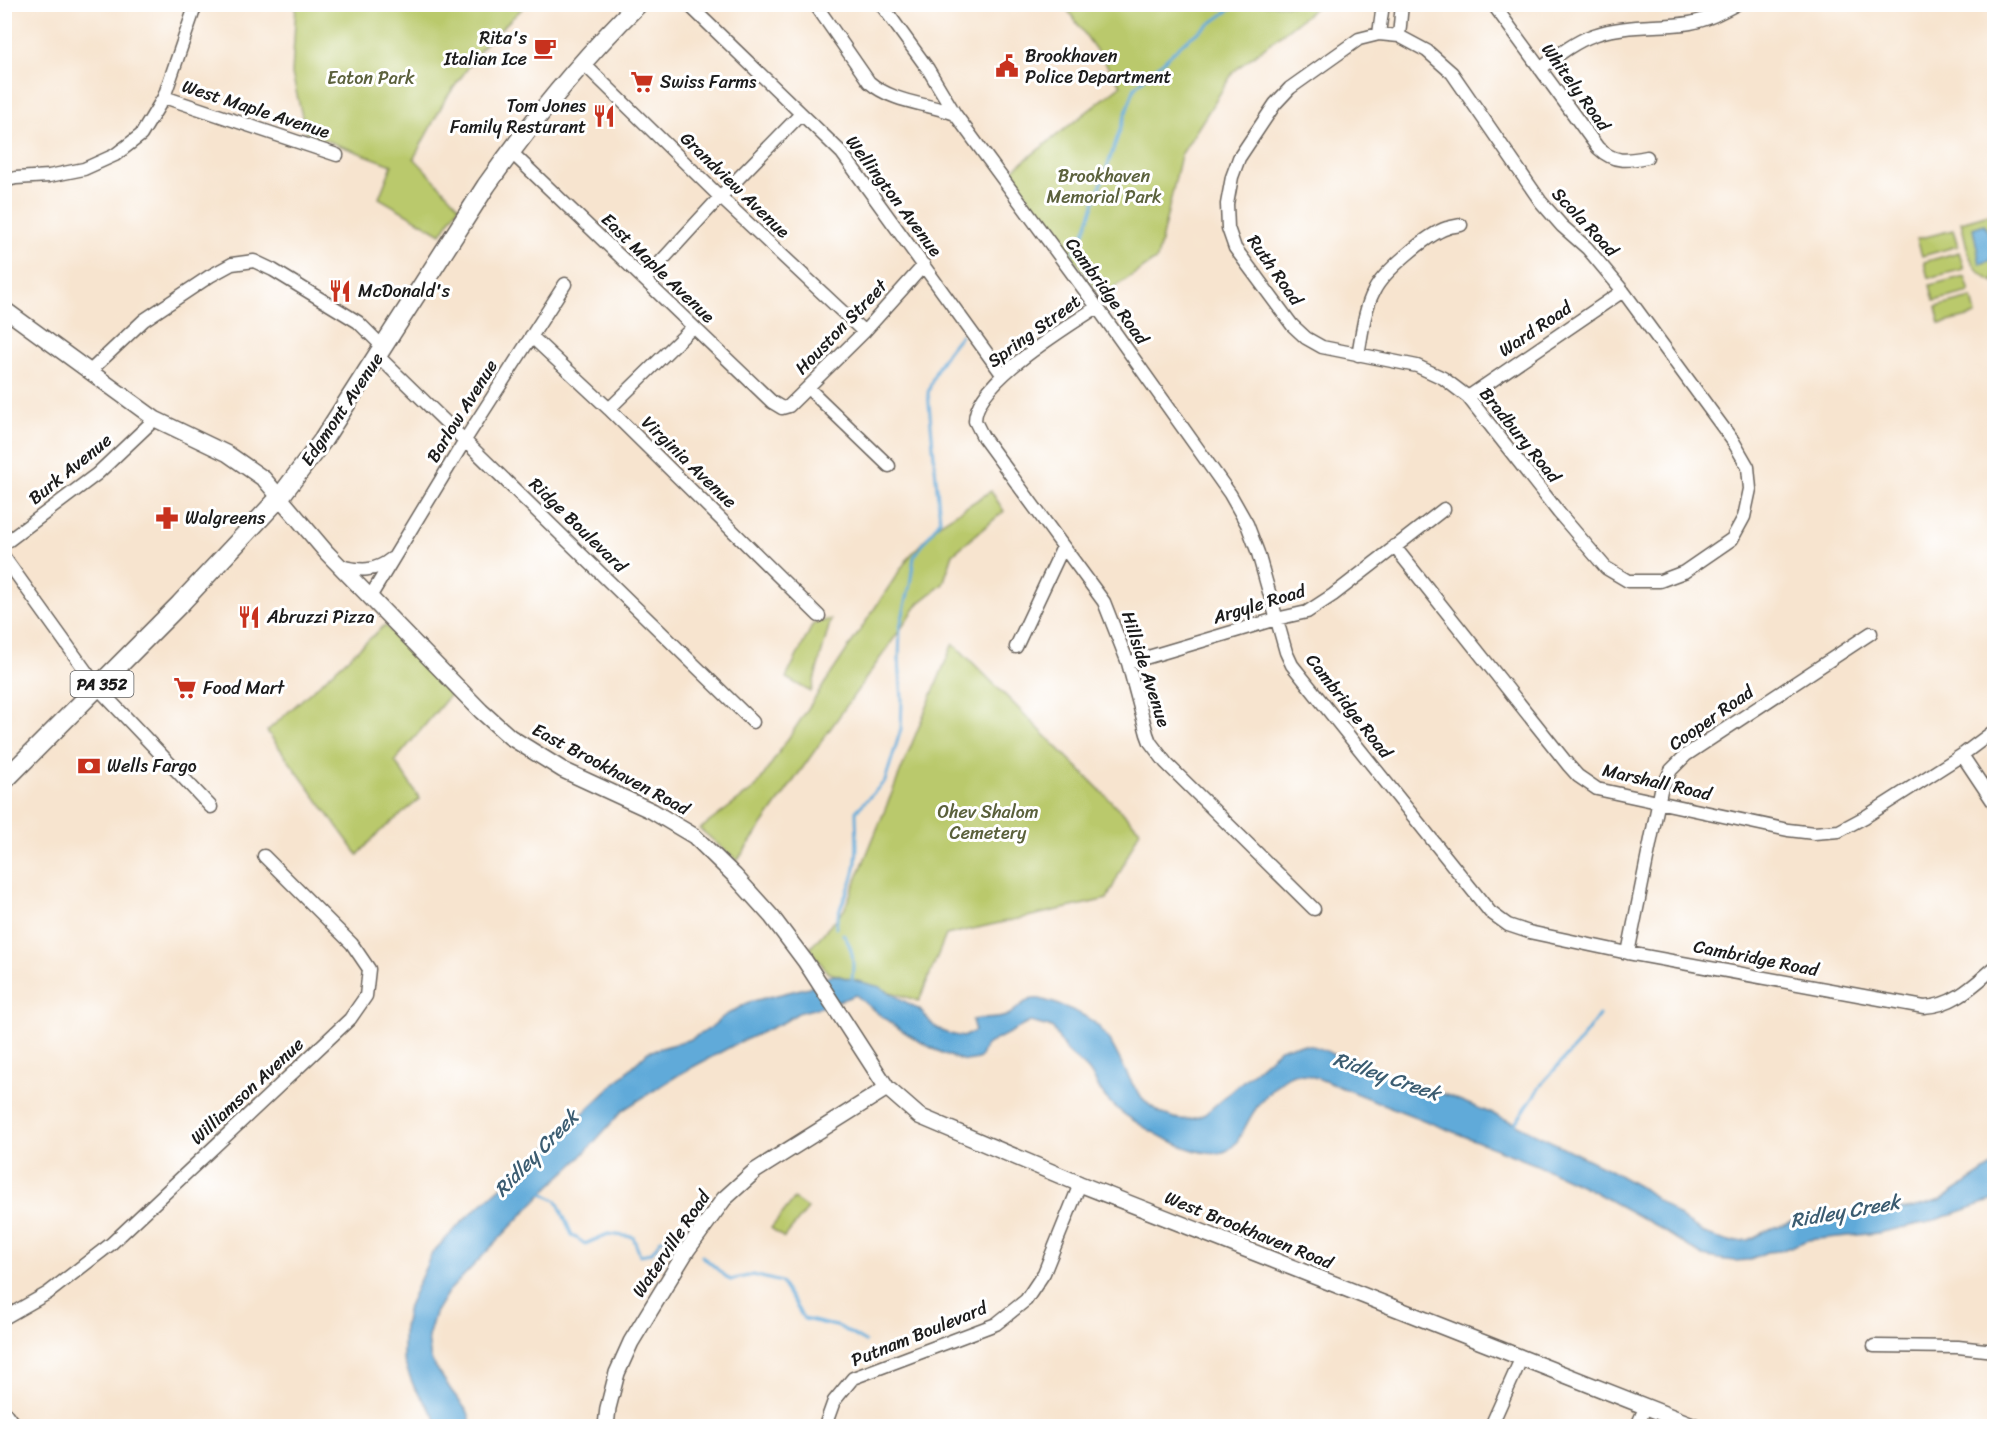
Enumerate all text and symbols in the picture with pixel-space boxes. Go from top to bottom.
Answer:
place label: Rita's Italian Ice [443,22,528,75]
cafe icon: Rita's Italian Ice [532,35,558,61]
street label: Whitely Road [1533,36,1620,139]
place label: Brookhaven Police Department [1025,40,1172,93]
public building icon: Brookhaven Police Department [994,53,1020,79]
park label: Eaton Park [327,62,415,94]
place label: Swiss Farms [660,66,757,98]
supermarket icon: Swiss Farms [629,69,655,95]
street label: West Maple Avenue [178,70,334,148]
place label: Tom Jones Family Resturant [450,90,587,143]
restaurant icon: Tom Jones Family Resturant [591,103,617,129]
street label: Grandview Avenue [672,124,798,247]
street label: Wellington Avenue [837,128,951,264]
park label: Brookhaven Memorial Park [1046,160,1162,213]
street label: Scola Road [1544,179,1627,266]
street label: East Maple Avenue [593,205,723,332]
street label: Ruth Road [1239,228,1312,314]
street label: Cambridge Road [1057,230,1158,353]
street label: Houston Street [787,271,896,382]
place label: McDonald's [358,275,451,307]
restaurant icon: McDonald's [327,278,353,304]
street label: Spring Street [980,286,1088,376]
street label: Ward Road [1492,292,1580,365]
street label: Edgmont Avenue [292,345,392,473]
street label: Barlow Avenue [418,353,506,469]
street label: Bradbury Road [1471,380,1570,491]
street label: Virginia Avenue [633,408,745,516]
street label: Burk Avenue [21,425,119,513]
street label: Ridge Boulevard [521,469,636,582]
place label: Walgreens [185,502,266,534]
pharmacy icon: Walgreens [154,505,180,531]
street label: Argyle Road [1208,574,1311,634]
place label: Abruzzi Pizza [266,601,375,633]
restaurant icon: Abruzzi Pizza [236,604,262,630]
street label: Hillside Avenue [1112,607,1180,732]
street label: Cambridge Road [1297,646,1402,767]
road number: PA 352 [70,671,134,697]
place label: Food Mart [203,672,285,704]
supermarket icon: Food Mart [172,675,198,701]
street label: Cooper Road [1662,676,1762,759]
street label: East Brookhaven Road [526,714,697,825]
place label: Wells Fargo [107,750,197,782]
bank icon: Wells Fargo [76,753,102,779]
street label: Marshall Road [1599,754,1716,810]
park label: Ohev Shalom Cemetery [937,796,1039,849]
street label: Cambridge Road [1691,930,1823,986]
street label: Williamson Avenue [182,1029,312,1153]
water label: Ridley Creek [1329,1042,1447,1112]
water label: Ridley Creek [485,1100,589,1205]
street label: West Brookhaven Road [1160,1182,1340,1279]
street label: Waterville Road [623,1183,720,1304]
water label: Ridley Creek [1787,1184,1905,1238]
street label: Putnam Boulevard [846,1292,993,1376]

